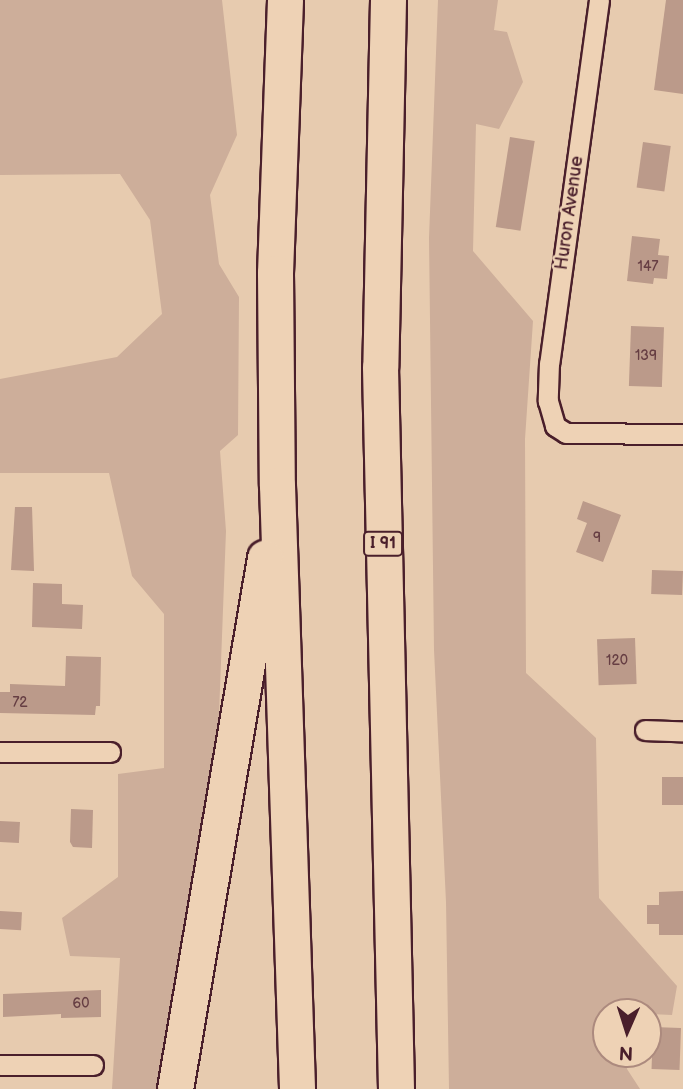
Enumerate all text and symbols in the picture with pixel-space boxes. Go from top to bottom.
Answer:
street label: Huron Avenue [551,155,589,271]
house number: 147 [638,259,658,275]
house number: 139 [635,348,657,364]
house number: 9 [593,530,601,546]
road number: I 91 [362,531,404,556]
house number: 120 [606,653,628,669]
house number: 72 [12,695,28,711]
house number: 60 [73,996,89,1012]
north arrow [592,998,662,1068]
text: N [618,1041,634,1064]

